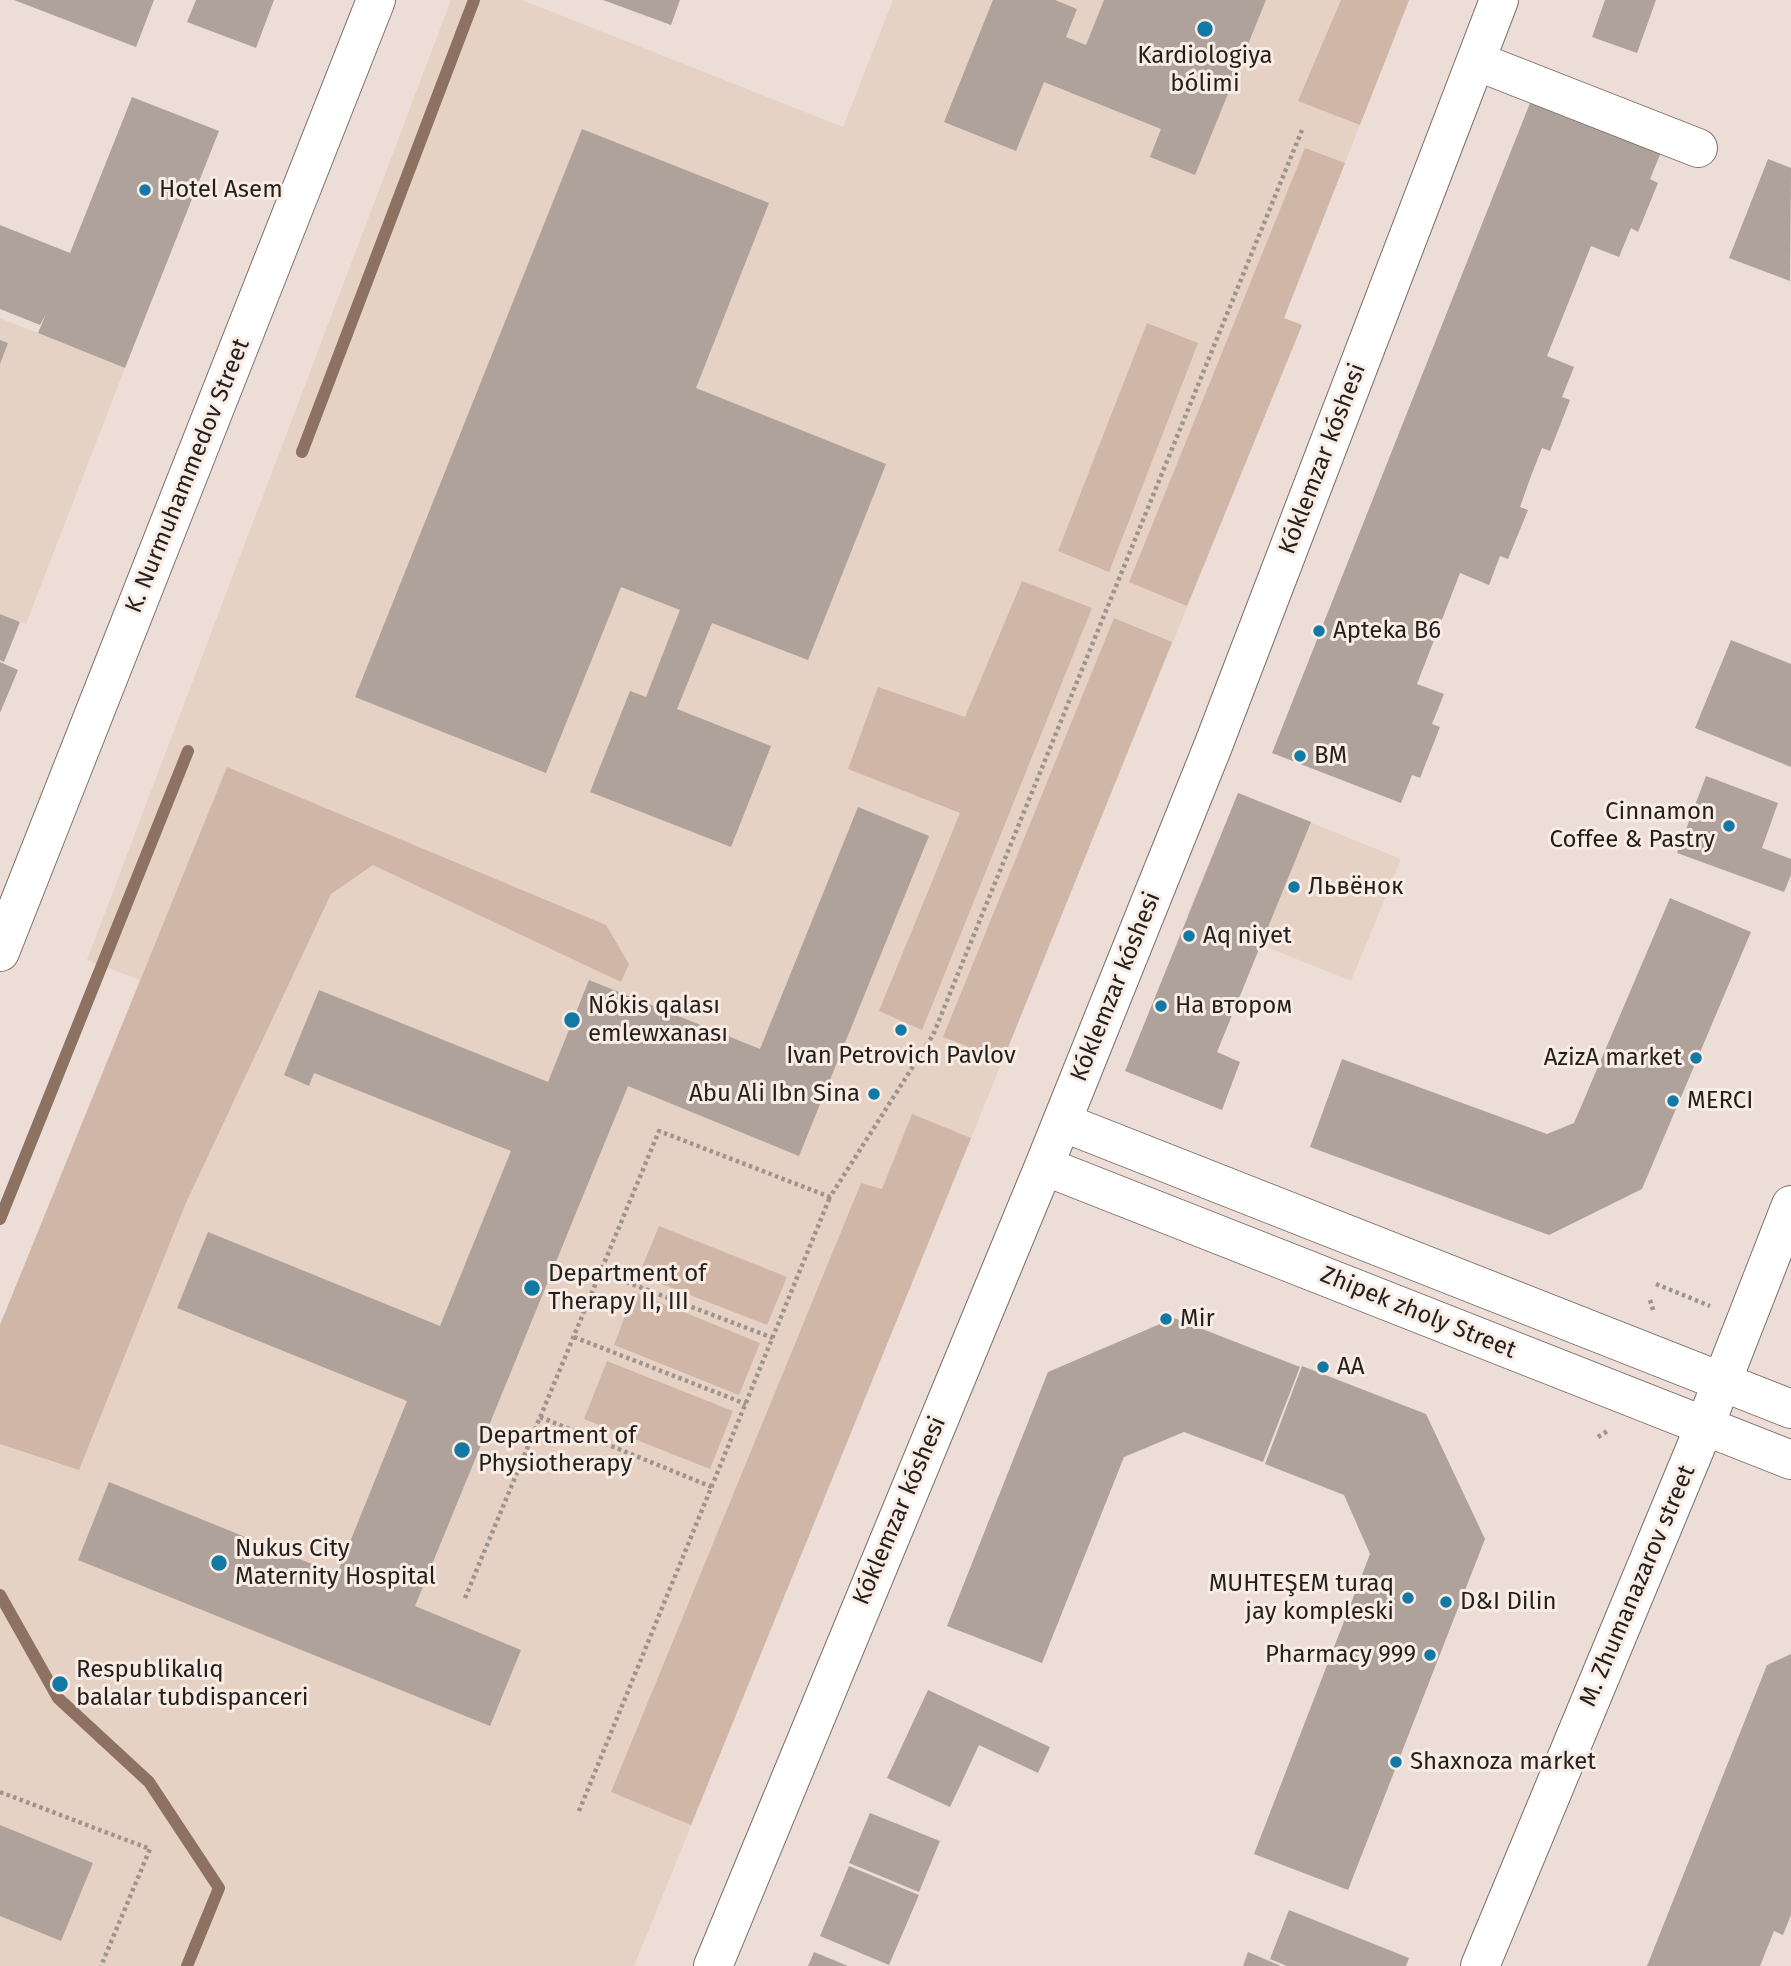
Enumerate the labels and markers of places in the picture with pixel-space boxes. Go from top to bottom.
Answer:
marker: Kardiologiya bólimi [1195,19,1215,39]
place label: Kardiologiya bólimi [1137,42,1273,98]
place label: Hotel Asem [159,176,283,204]
marker: Hotel Asem [137,182,153,198]
place label: Apteka B6 [1333,617,1441,645]
marker: Apteka B6 [1311,623,1327,639]
place label: BM [1314,742,1347,770]
marker: BM [1292,748,1308,764]
place label: Cinnamon Coffee & Pastry [1549,798,1715,854]
marker: Cinnamon Coffee & Pastry [1721,818,1737,834]
place label: Львёнок [1308,873,1403,901]
marker: Львёнок [1286,879,1302,895]
place label: Aq niyet [1203,922,1292,950]
marker: Aq niyet [1181,928,1197,944]
place label: Nókis qalası emlewxanası [588,992,728,1048]
place label: На втором [1175,992,1292,1020]
marker: На втором [1153,998,1169,1014]
marker: Nókis qalası emlewxanası [562,1010,582,1030]
marker: Ivan Petrovich Pavlov [893,1022,909,1038]
place label: Ivan Petrovich Pavlov [786,1042,1016,1070]
place label: AzizA market [1544,1044,1682,1072]
marker: AzizA market [1688,1050,1704,1066]
place label: Abu Ali Ibn Sina [689,1080,860,1108]
marker: Abu Ali Ibn Sina [866,1086,882,1102]
place label: MERCI [1687,1087,1753,1115]
marker: MERCI [1665,1093,1681,1109]
place label: Department of Therapy II, III [548,1260,706,1316]
marker: Department of Therapy II, III [522,1278,542,1298]
place label: Mir [1180,1305,1215,1333]
marker: Mir [1158,1311,1174,1327]
place label: AA [1337,1353,1365,1381]
marker: AA [1315,1359,1331,1375]
place label: Department of Physiotherapy [478,1422,636,1478]
marker: Department of Physiotherapy [452,1440,472,1460]
place label: Nukus City Maternity Hospital [235,1535,436,1591]
marker: Nukus City Maternity Hospital [209,1553,229,1573]
place label: MUHTEŞEM turaq jay kompleski [1209,1570,1394,1626]
place label: D&I Dilin [1460,1588,1556,1616]
marker: MUHTEŞEM turaq jay kompleski [1400,1590,1416,1606]
marker: D&I Dilin [1438,1594,1454,1610]
place label: Pharmacy 999 [1265,1641,1416,1669]
marker: Pharmacy 999 [1422,1647,1438,1663]
place label: Respublikalıq balalar tubdispanceri [76,1656,309,1712]
marker: Respublikalıq balalar tubdispanceri [50,1674,70,1694]
place label: Shaxnoza market [1410,1748,1596,1776]
marker: Shaxnoza market [1388,1754,1404,1770]

